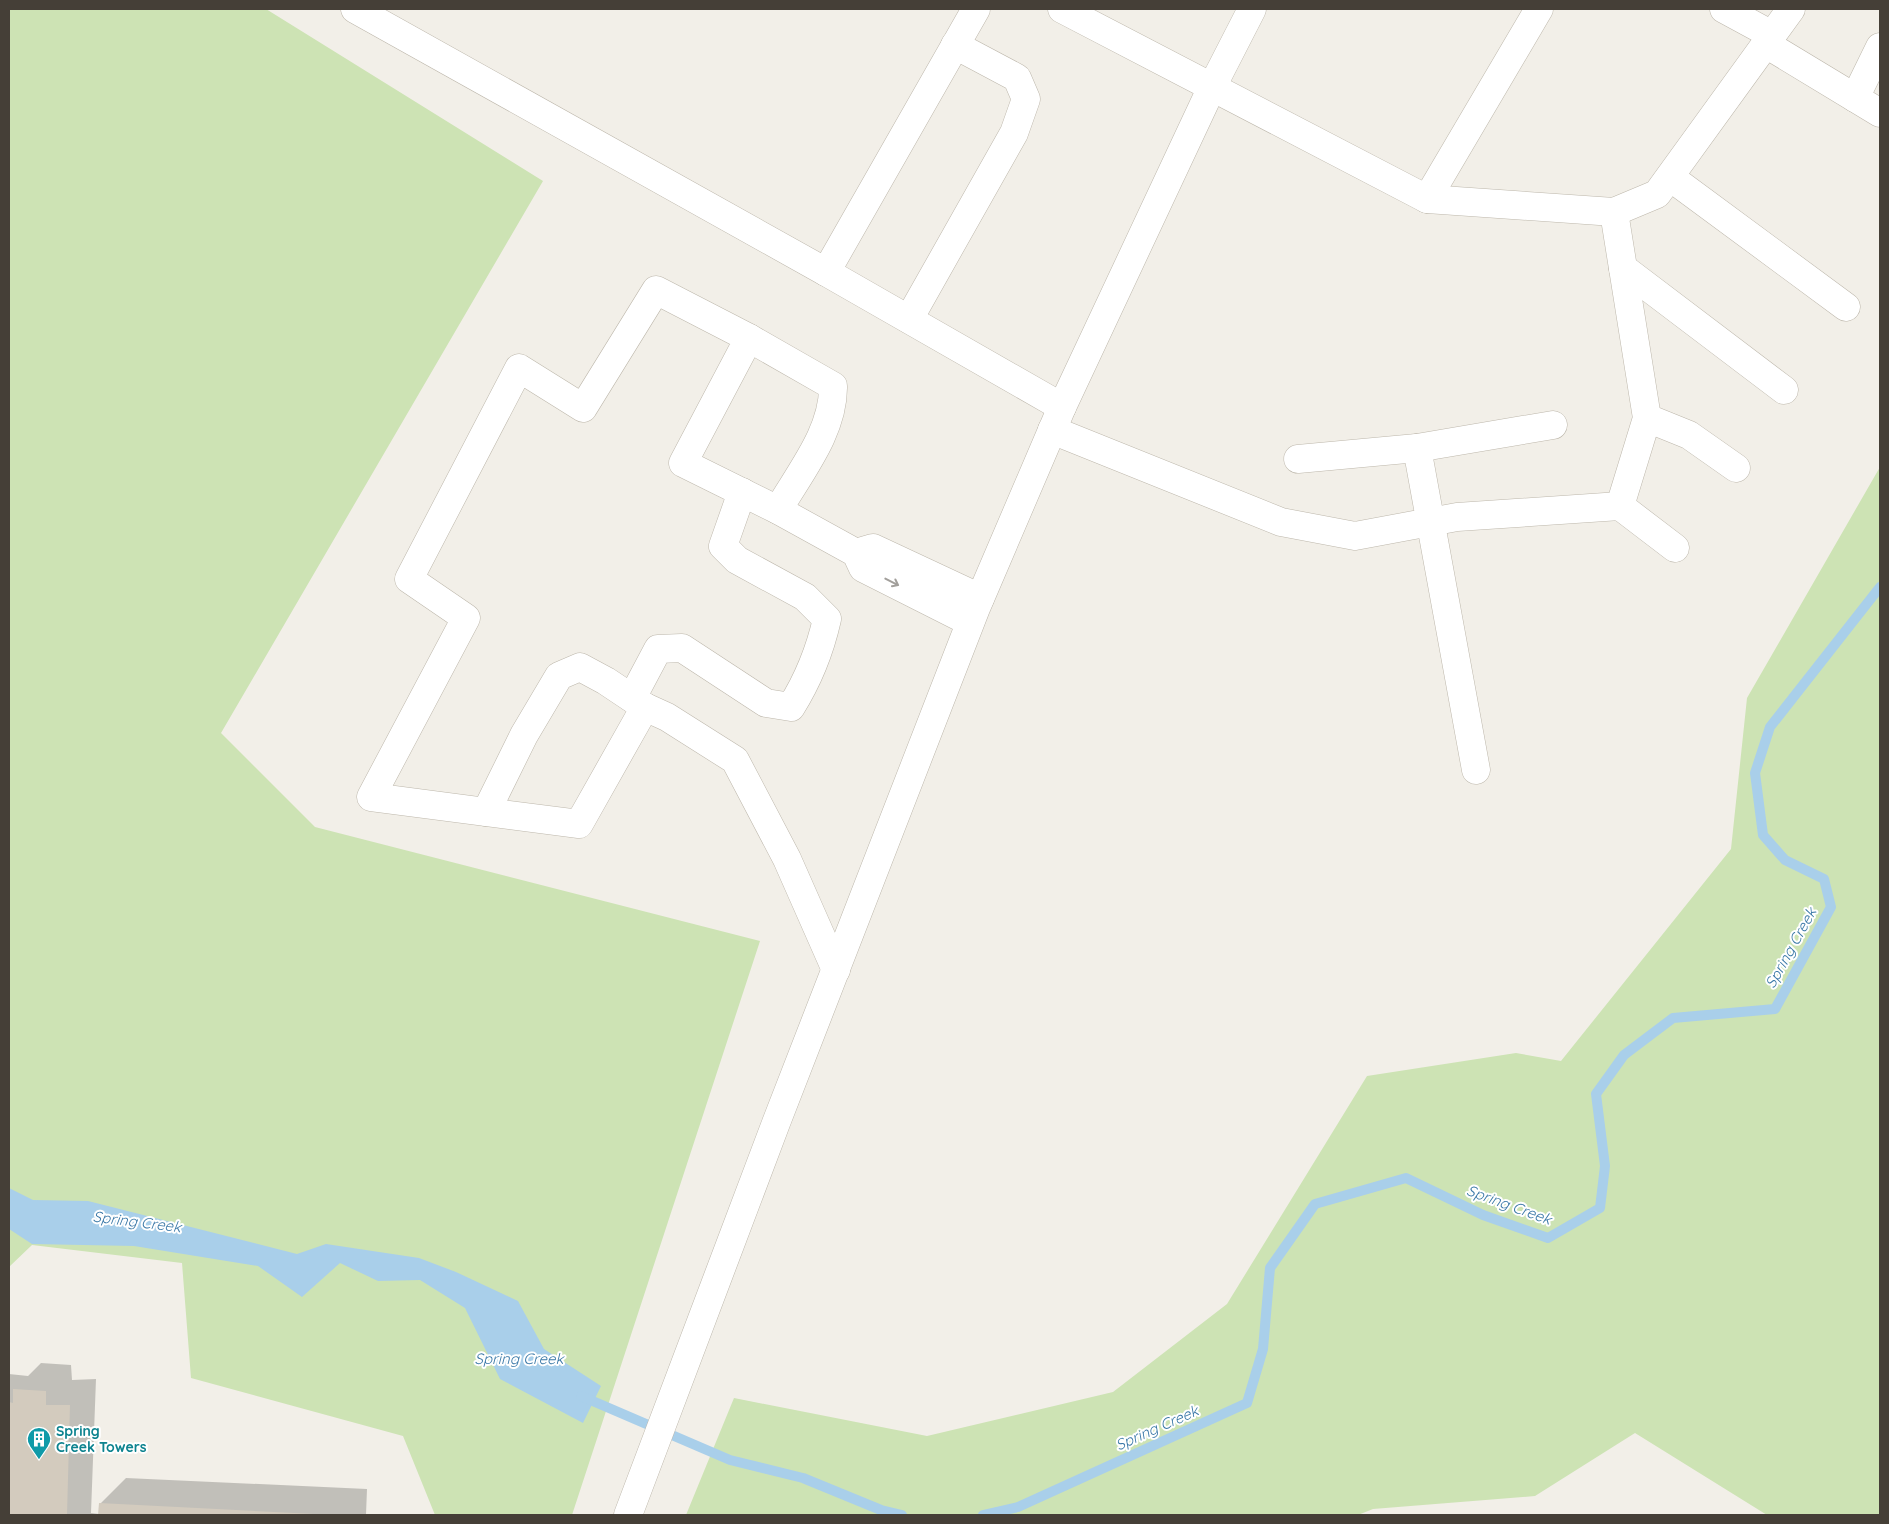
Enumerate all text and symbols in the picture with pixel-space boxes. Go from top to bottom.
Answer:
one-way arrow [884,577,899,587]
water label: Spring Creek [1761,903,1821,991]
water label: Spring Creek [1464,1180,1556,1229]
water label: Spring Creek [92,1207,184,1237]
water label: Spring Creek [475,1349,565,1368]
water label: Spring Creek [1112,1400,1203,1454]
place label: Spring Creek Towers [56,1422,147,1456]
building icon: Spring Creek Towers [26,1426,52,1460]

